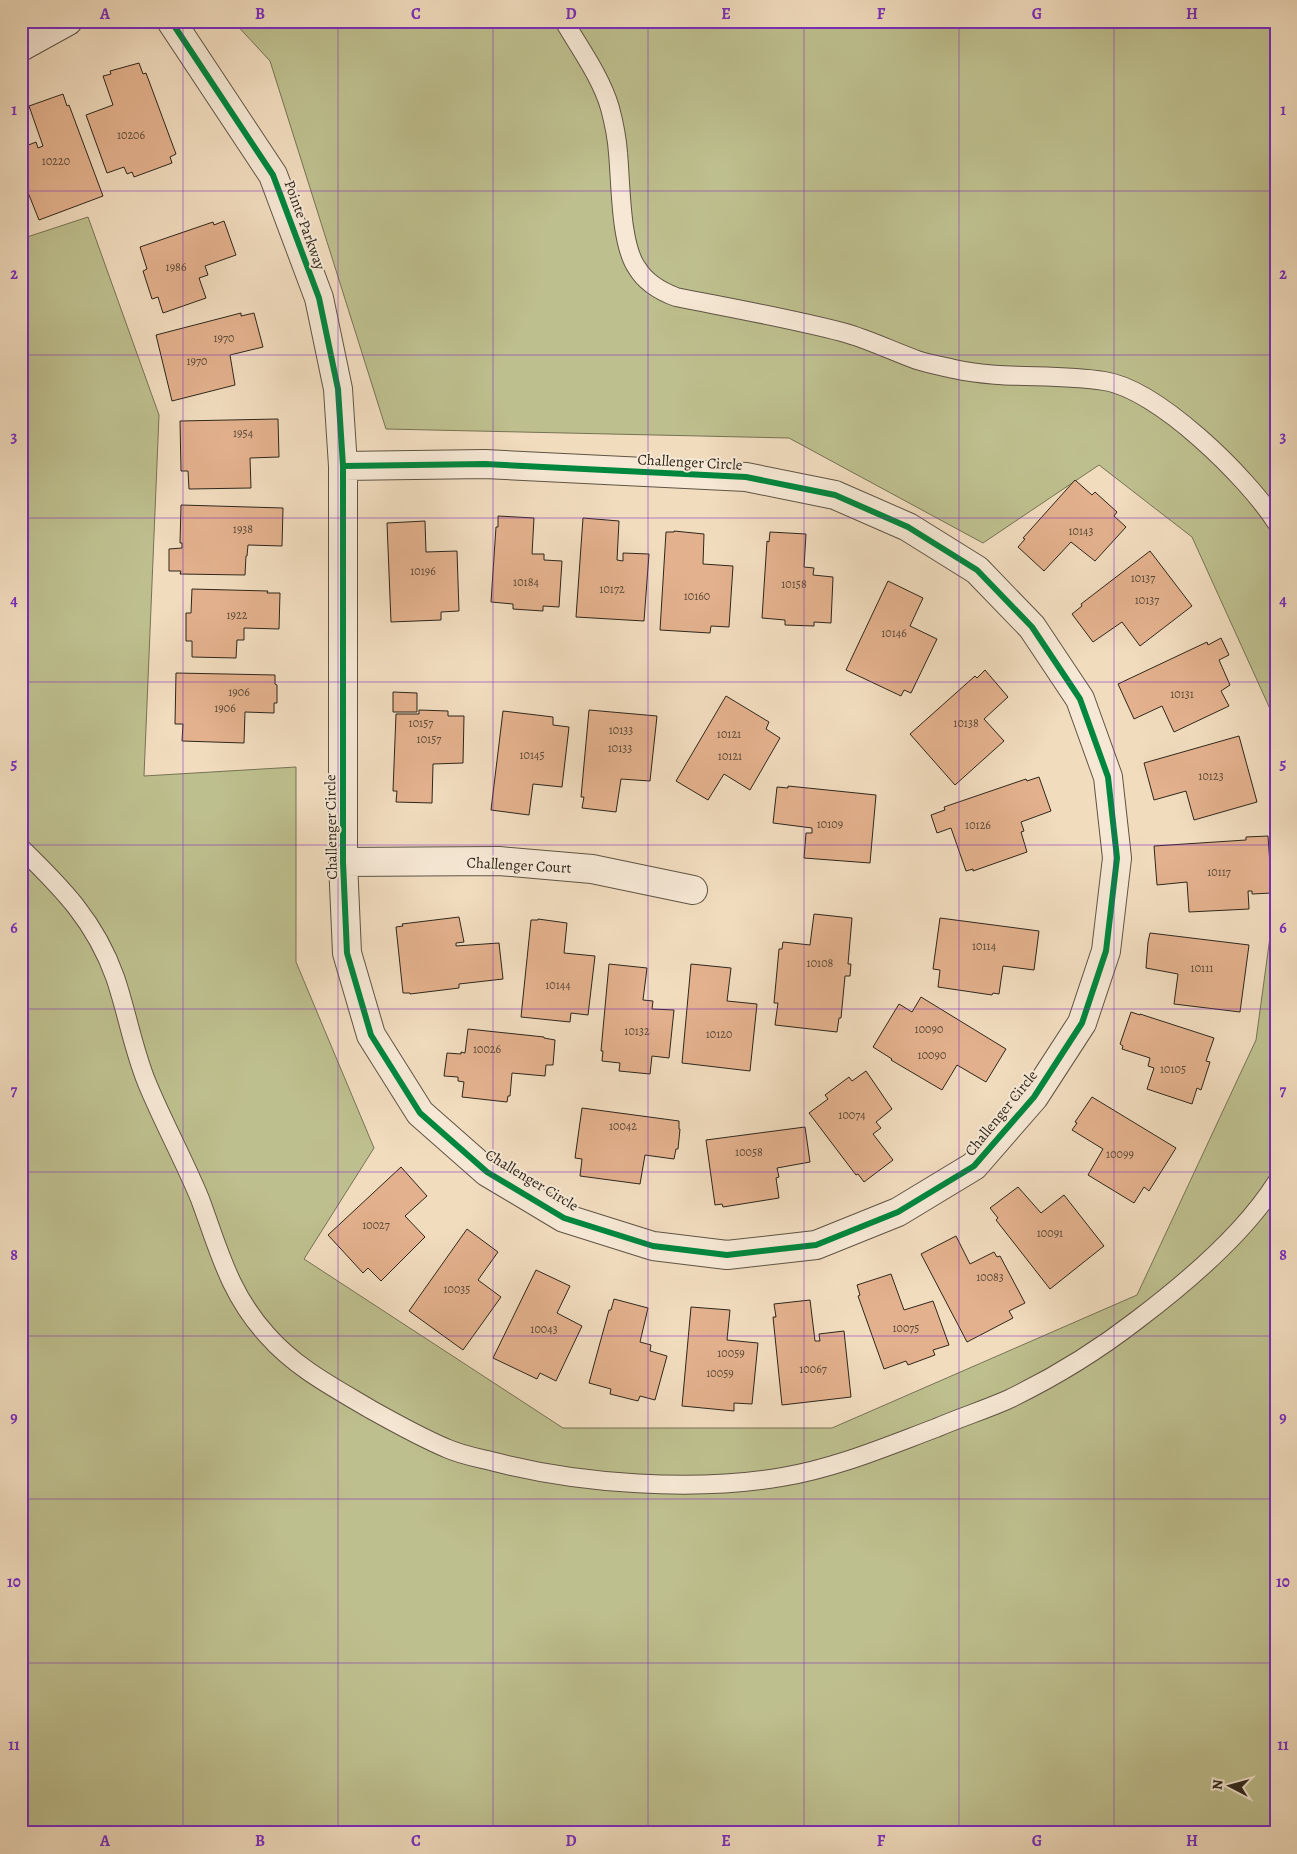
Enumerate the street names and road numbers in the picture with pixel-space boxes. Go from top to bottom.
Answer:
street label: Pointe Parkway [280,177,331,273]
street label: Challenger Circle [637,449,743,475]
street label: Challenger Circle [320,774,342,880]
street label: Challenger Court [466,852,572,878]
street label: Challenger Circle [960,1066,1042,1160]
street label: Challenger Circle [482,1144,582,1216]

